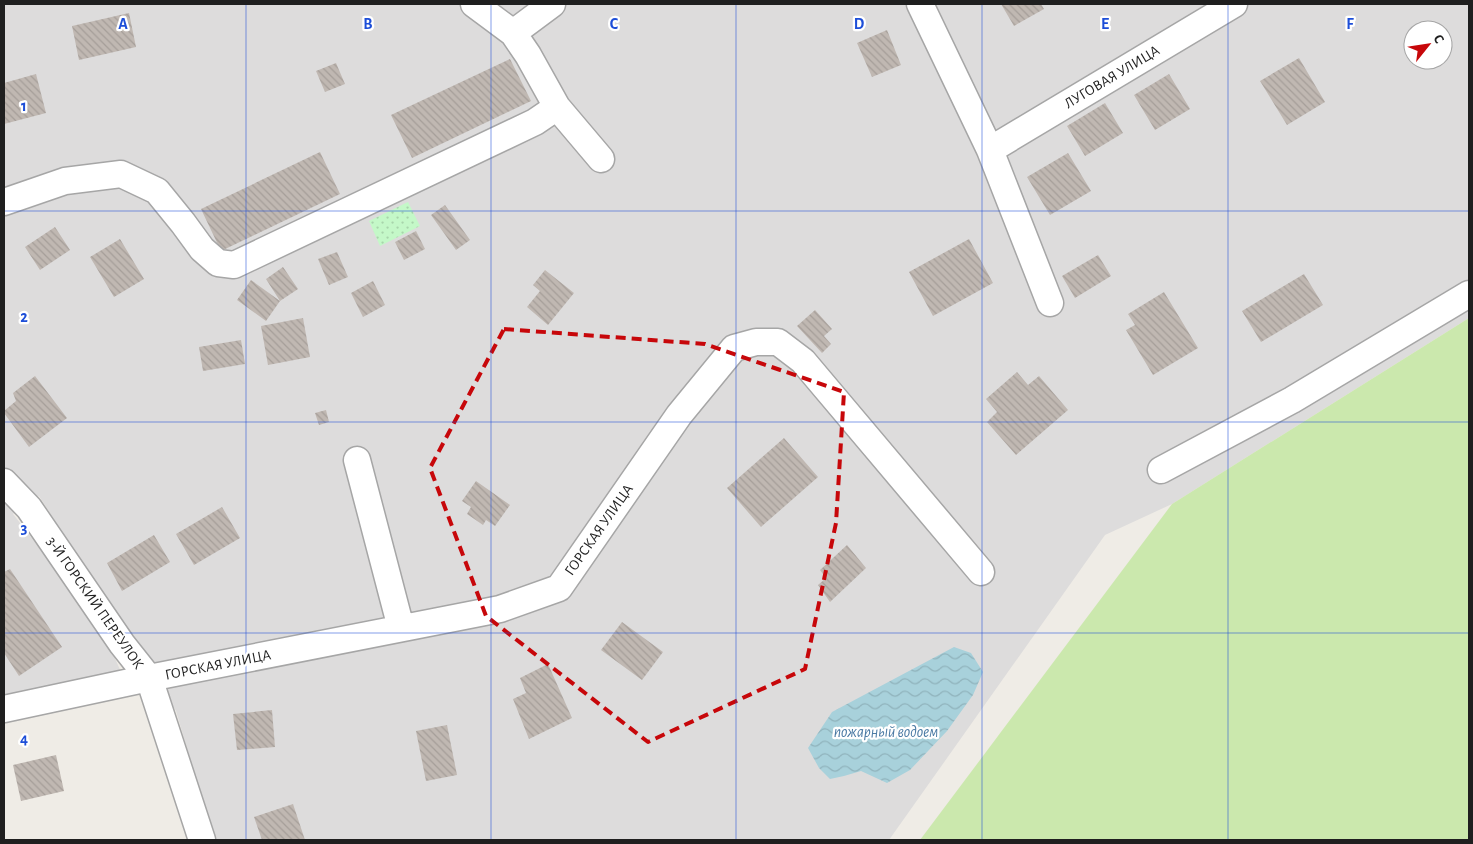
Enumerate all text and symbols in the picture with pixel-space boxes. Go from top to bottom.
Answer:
text: A [118,16,128,32]
text: B [363,16,373,32]
text: C [610,16,619,32]
text: D [854,16,865,32]
text: E [1101,16,1109,32]
text: F [1346,16,1354,32]
north arrow [1403,20,1453,70]
text: С [1430,32,1447,46]
street label: ЛУГОВАЯ УЛИЦА [1062,43,1162,111]
text: 1 [21,98,27,114]
text: 2 [20,309,28,325]
street label: ГОРСКАЯ УЛИЦА [562,482,636,578]
text: 3 [21,520,28,536]
street label: 3-Й ГОРСКИЙ ПЕРЕУЛОК [44,534,146,672]
street label: ГОРСКАЯ УЛИЦА [164,647,272,683]
water label: пожарный водоем [834,724,938,741]
text: 4 [20,731,28,747]

